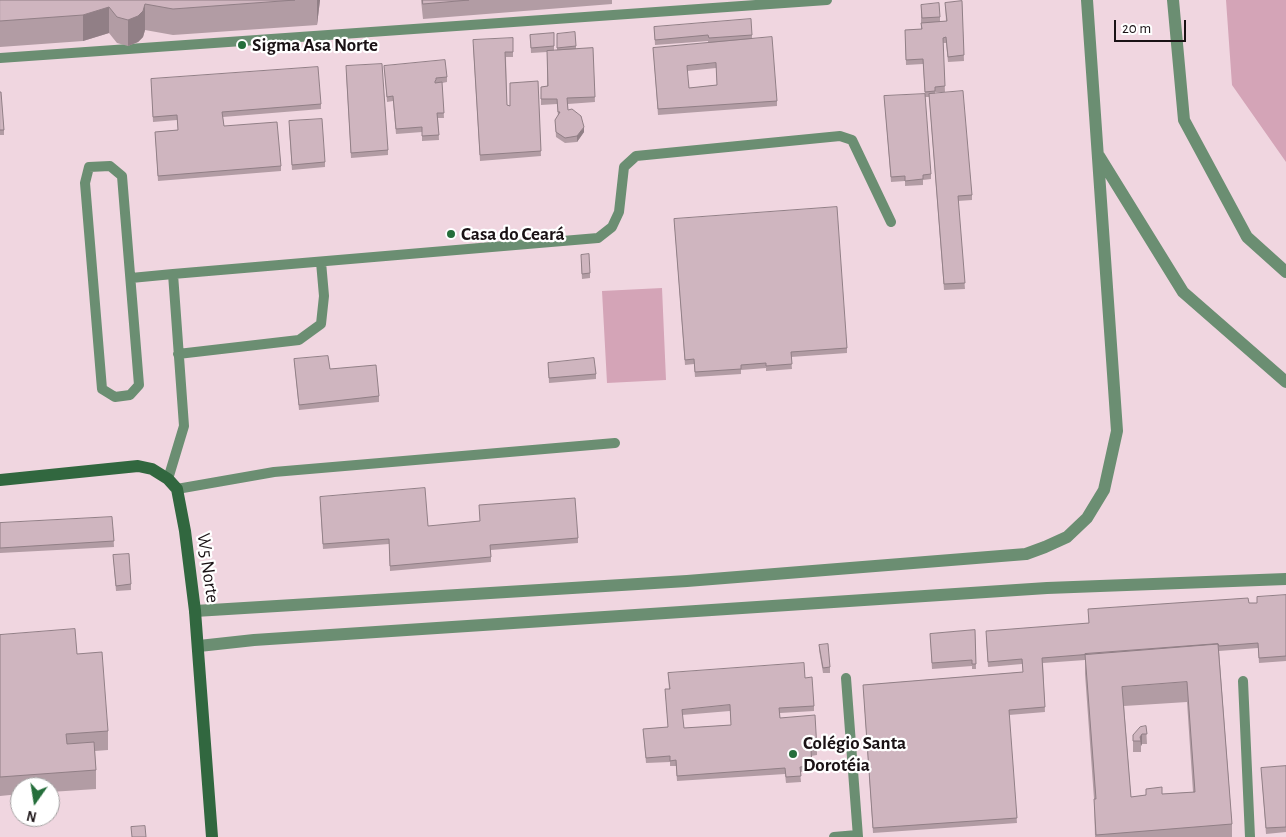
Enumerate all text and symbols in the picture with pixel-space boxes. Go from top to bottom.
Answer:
scale bar [1116,10,1188,42]
text: 20 m [1122,21,1151,36]
place label: Sigma Asa Norte [252,34,378,56]
marker: Sigma Asa Norte [236,39,248,51]
place label: Casa do Ceará [461,223,565,245]
marker: Casa do Ceará [445,228,457,240]
street label: W5 Norte [192,532,224,604]
place label: Colégio Santa Dorotéia [803,732,906,776]
marker: Colégio Santa Dorotéia [787,748,799,760]
north arrow [10,777,60,827]
text: N [26,808,38,824]

